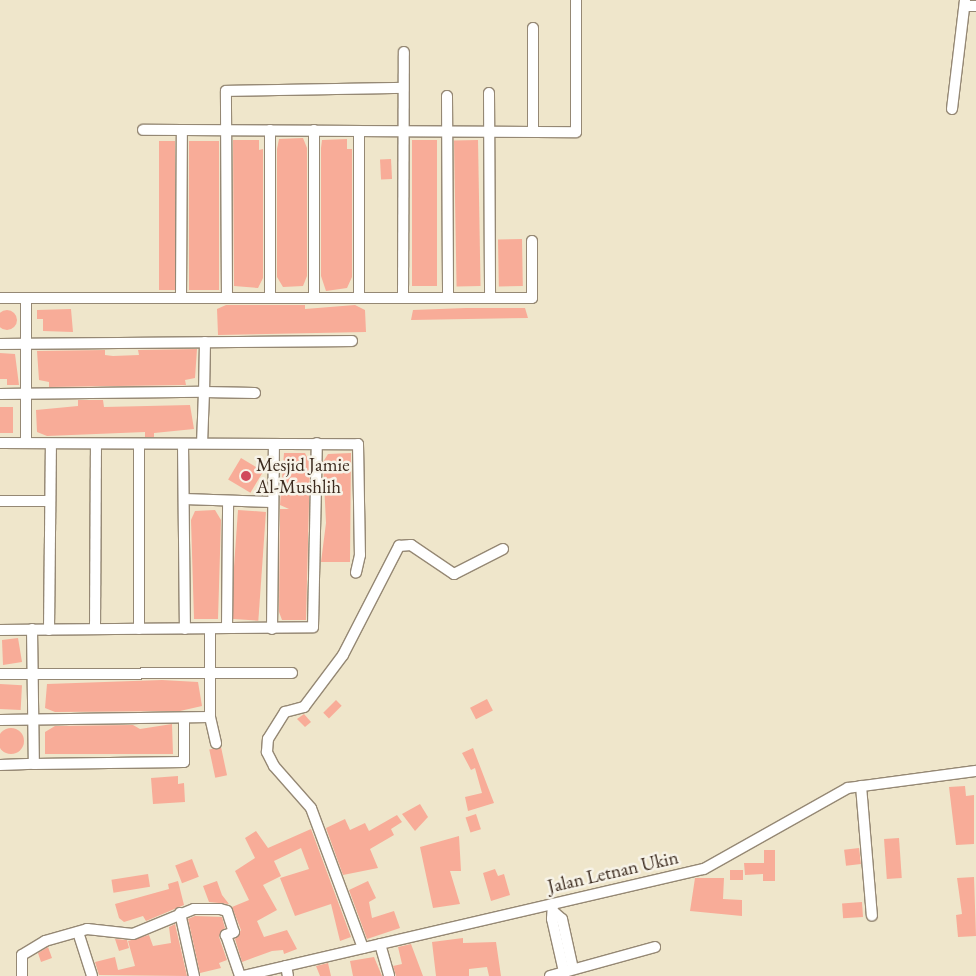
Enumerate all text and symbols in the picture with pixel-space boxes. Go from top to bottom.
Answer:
place label: Mesjid Jamie Al-Mushlih [256,454,350,498]
marker: Mesjid Jamie Al-Mushlih [240,470,252,482]
street label: Jalan Letnan Ukin [545,846,681,898]

